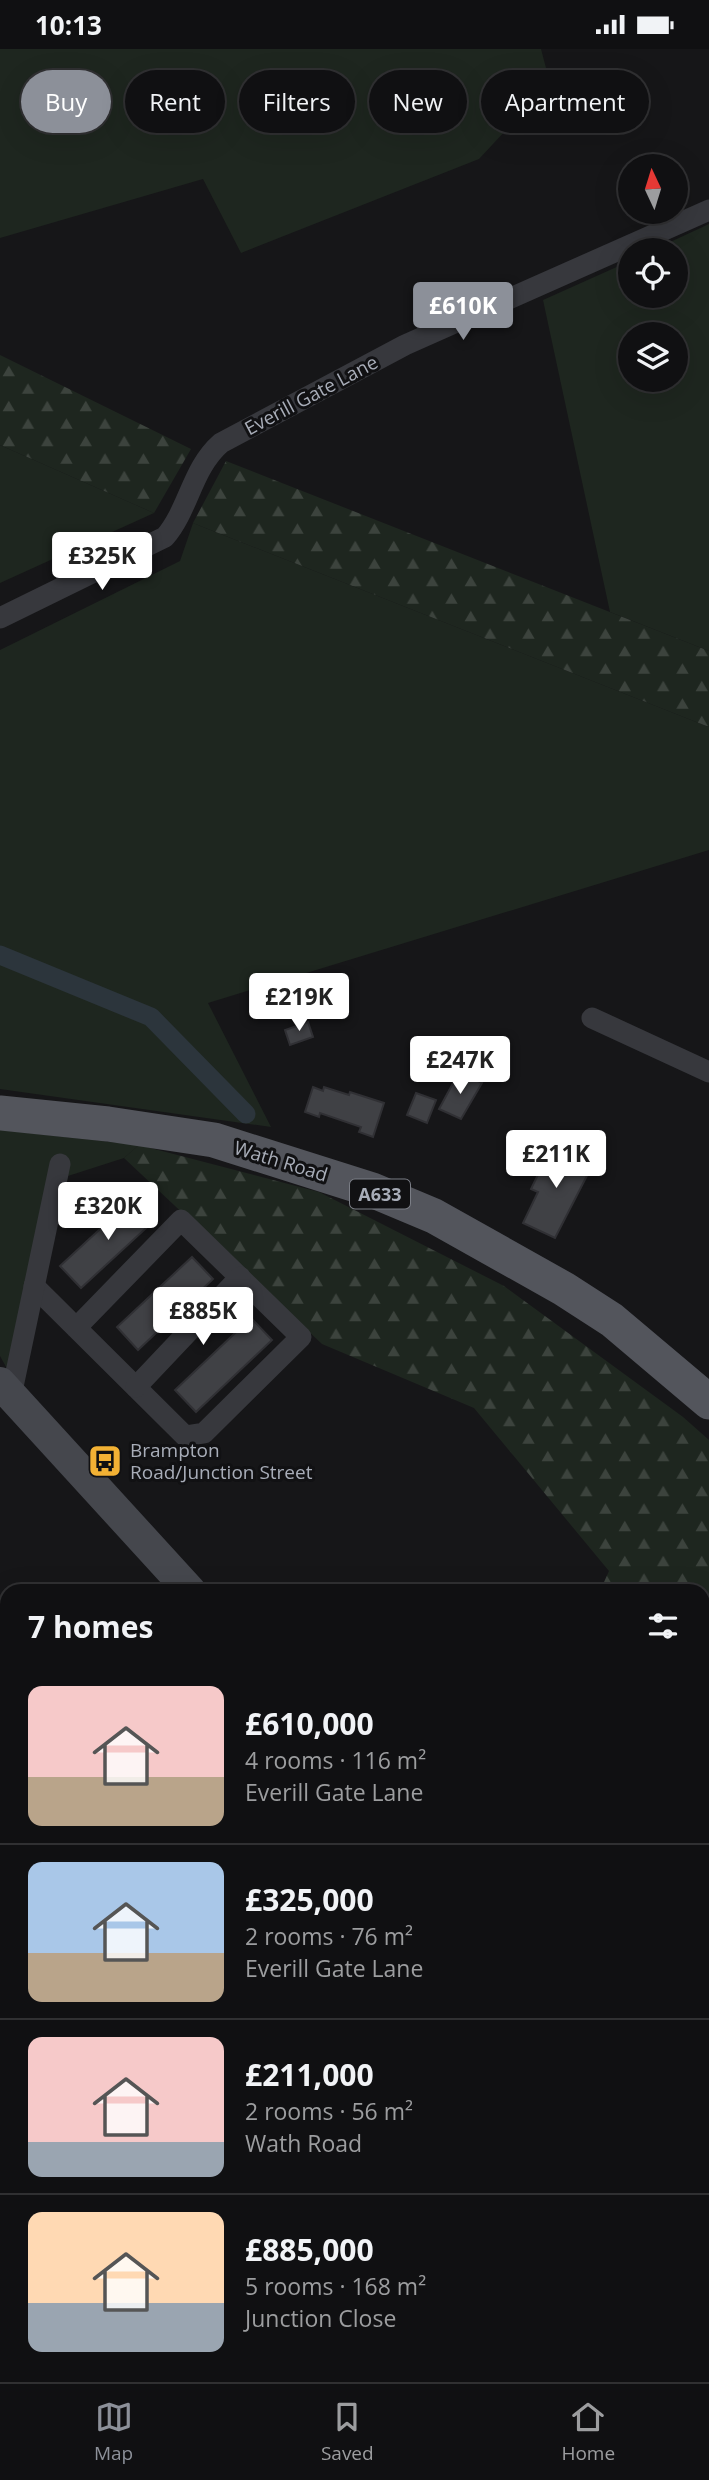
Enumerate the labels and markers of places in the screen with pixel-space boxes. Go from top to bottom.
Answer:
pin: £610K [414,282,512,342]
pin: £325K [53,533,151,592]
pin: £219K [250,974,348,1033]
pin: £247K [411,1037,509,1096]
pin: £211K [507,1131,605,1190]
pin: £320K [59,1183,157,1242]
pin: £885K [154,1287,252,1347]
place label: Brampton Road/Junction Street [130,1437,313,1485]
bus stop icon: Brampton Road/Junction Street [86,1442,124,1480]

